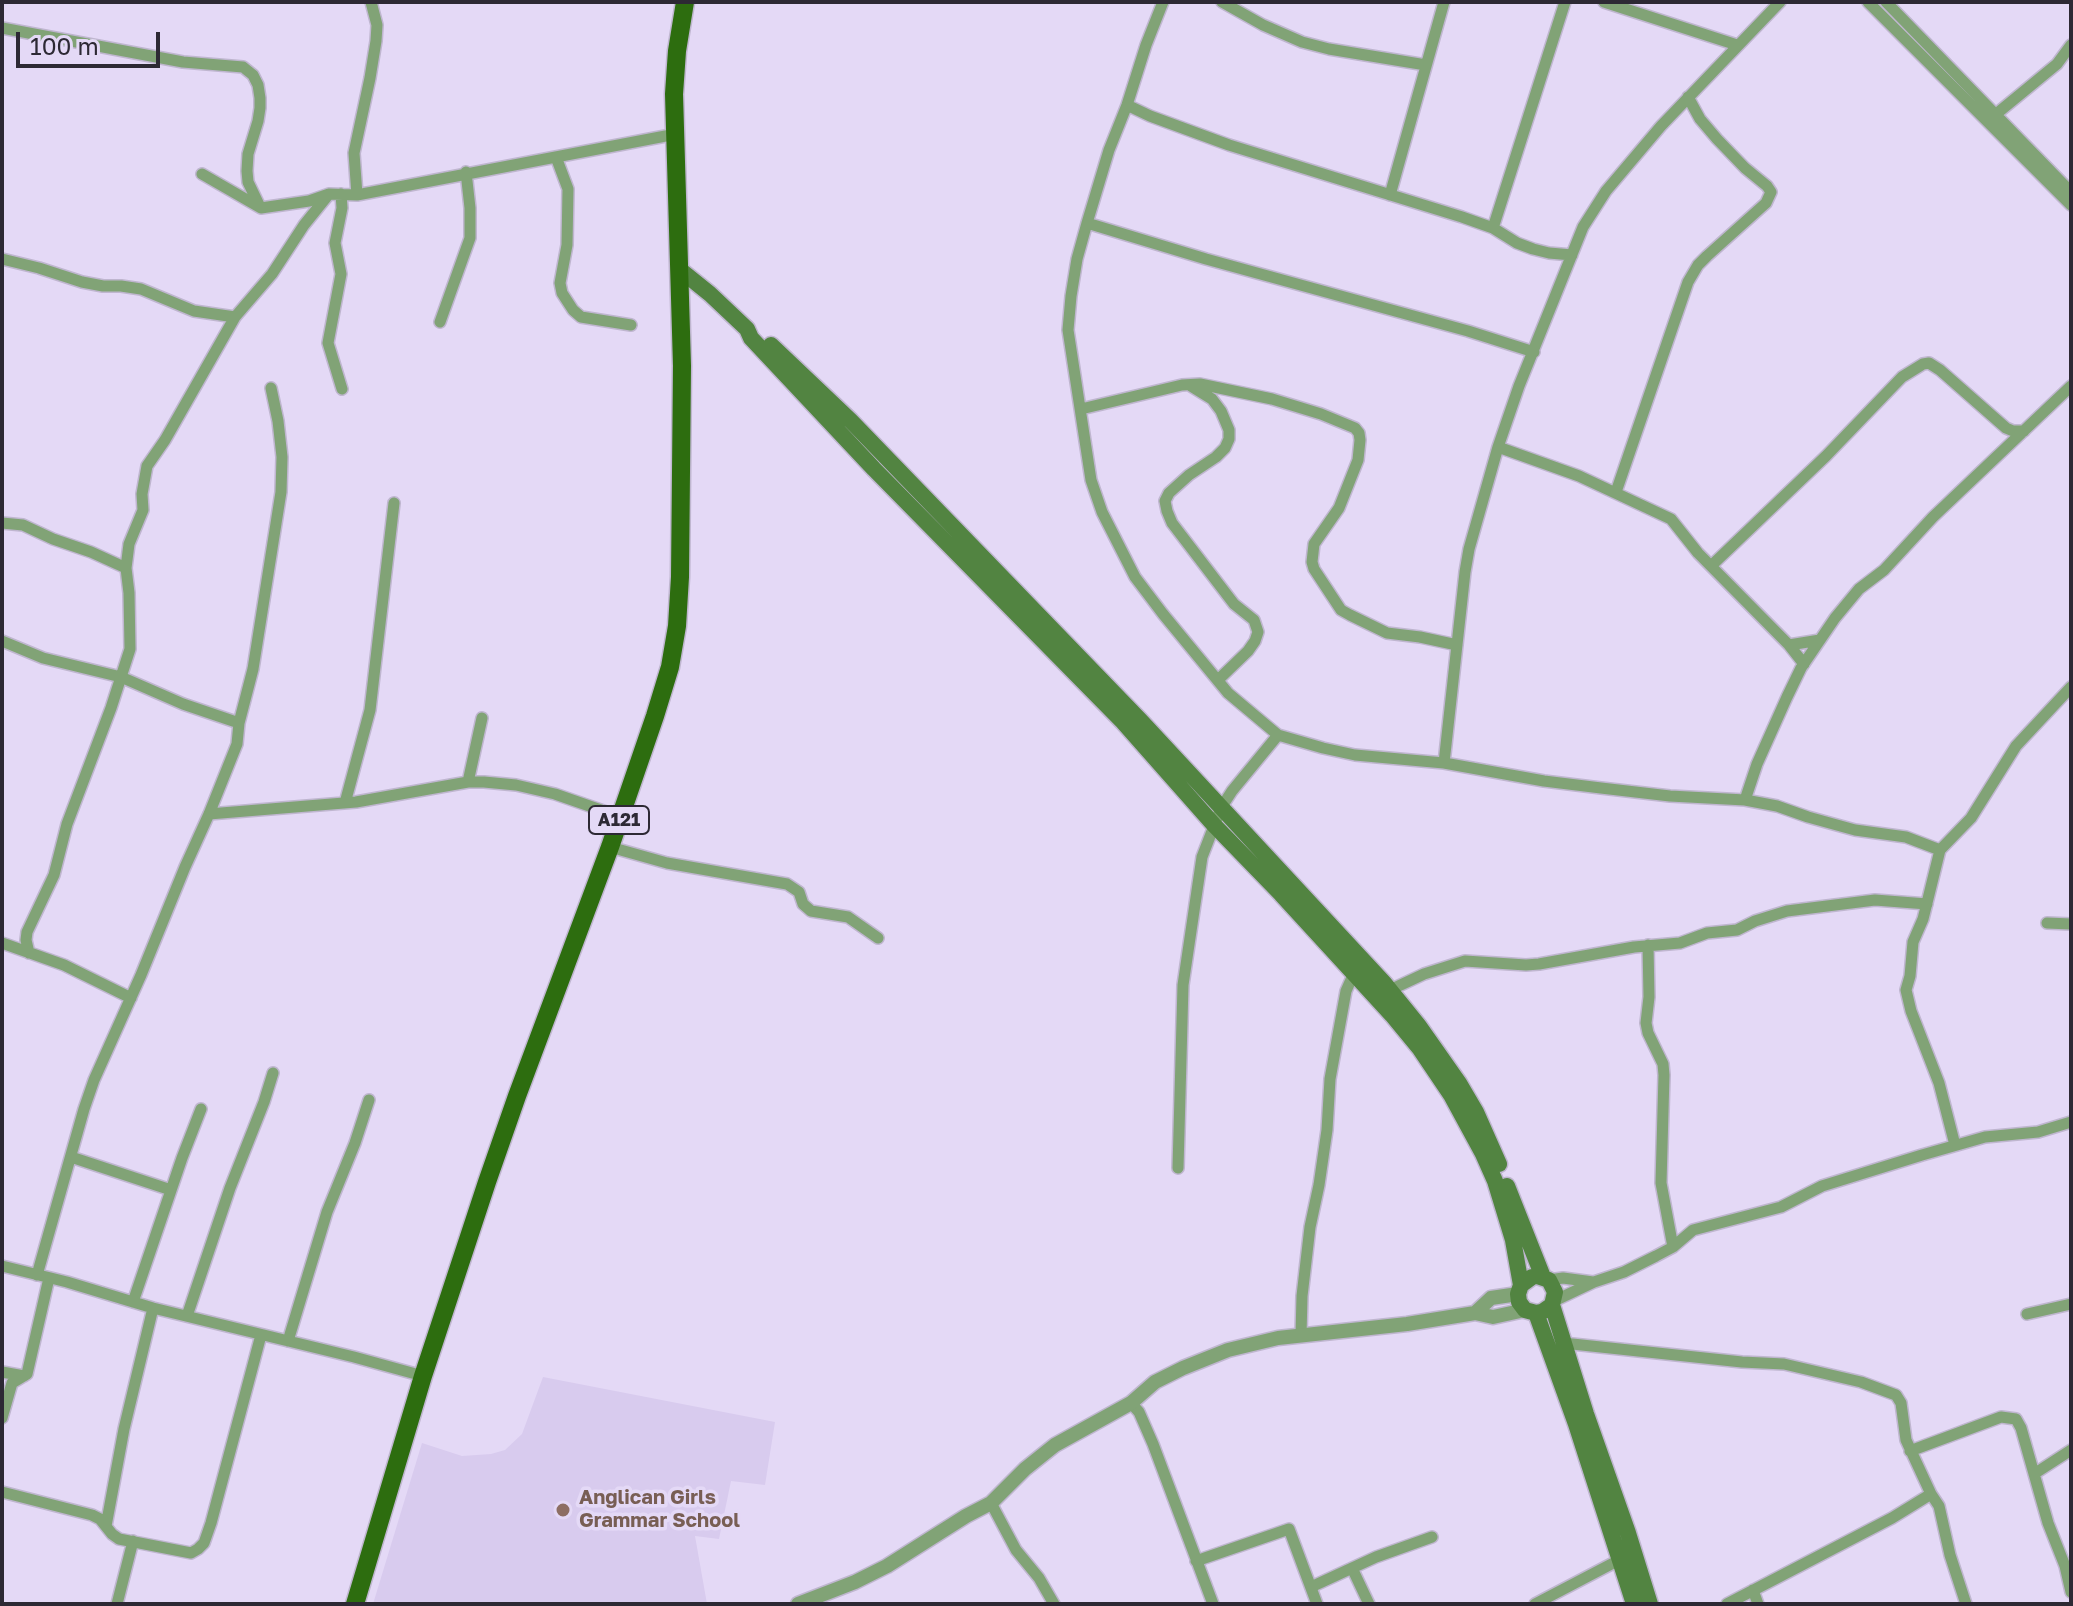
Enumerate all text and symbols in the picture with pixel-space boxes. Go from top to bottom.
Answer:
scale bar [20,16,164,66]
text: 100 m [30,31,99,60]
road number: A121 [589,806,649,834]
place label: Anglican Girls Grammar School [579,1486,740,1533]
marker: Anglican Girls Grammar School [554,1501,572,1519]

